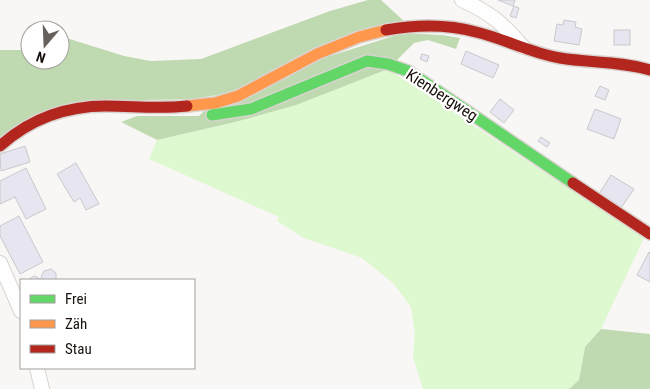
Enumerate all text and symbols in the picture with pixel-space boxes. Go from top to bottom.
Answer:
north arrow [20,20,70,70]
text: N [34,48,47,66]
street label: Kienbergweg [403,65,481,125]
legend [20,279,195,369]
text: Frei [65,290,87,308]
text: Zäh [65,315,87,333]
text: Stau [65,340,92,358]

